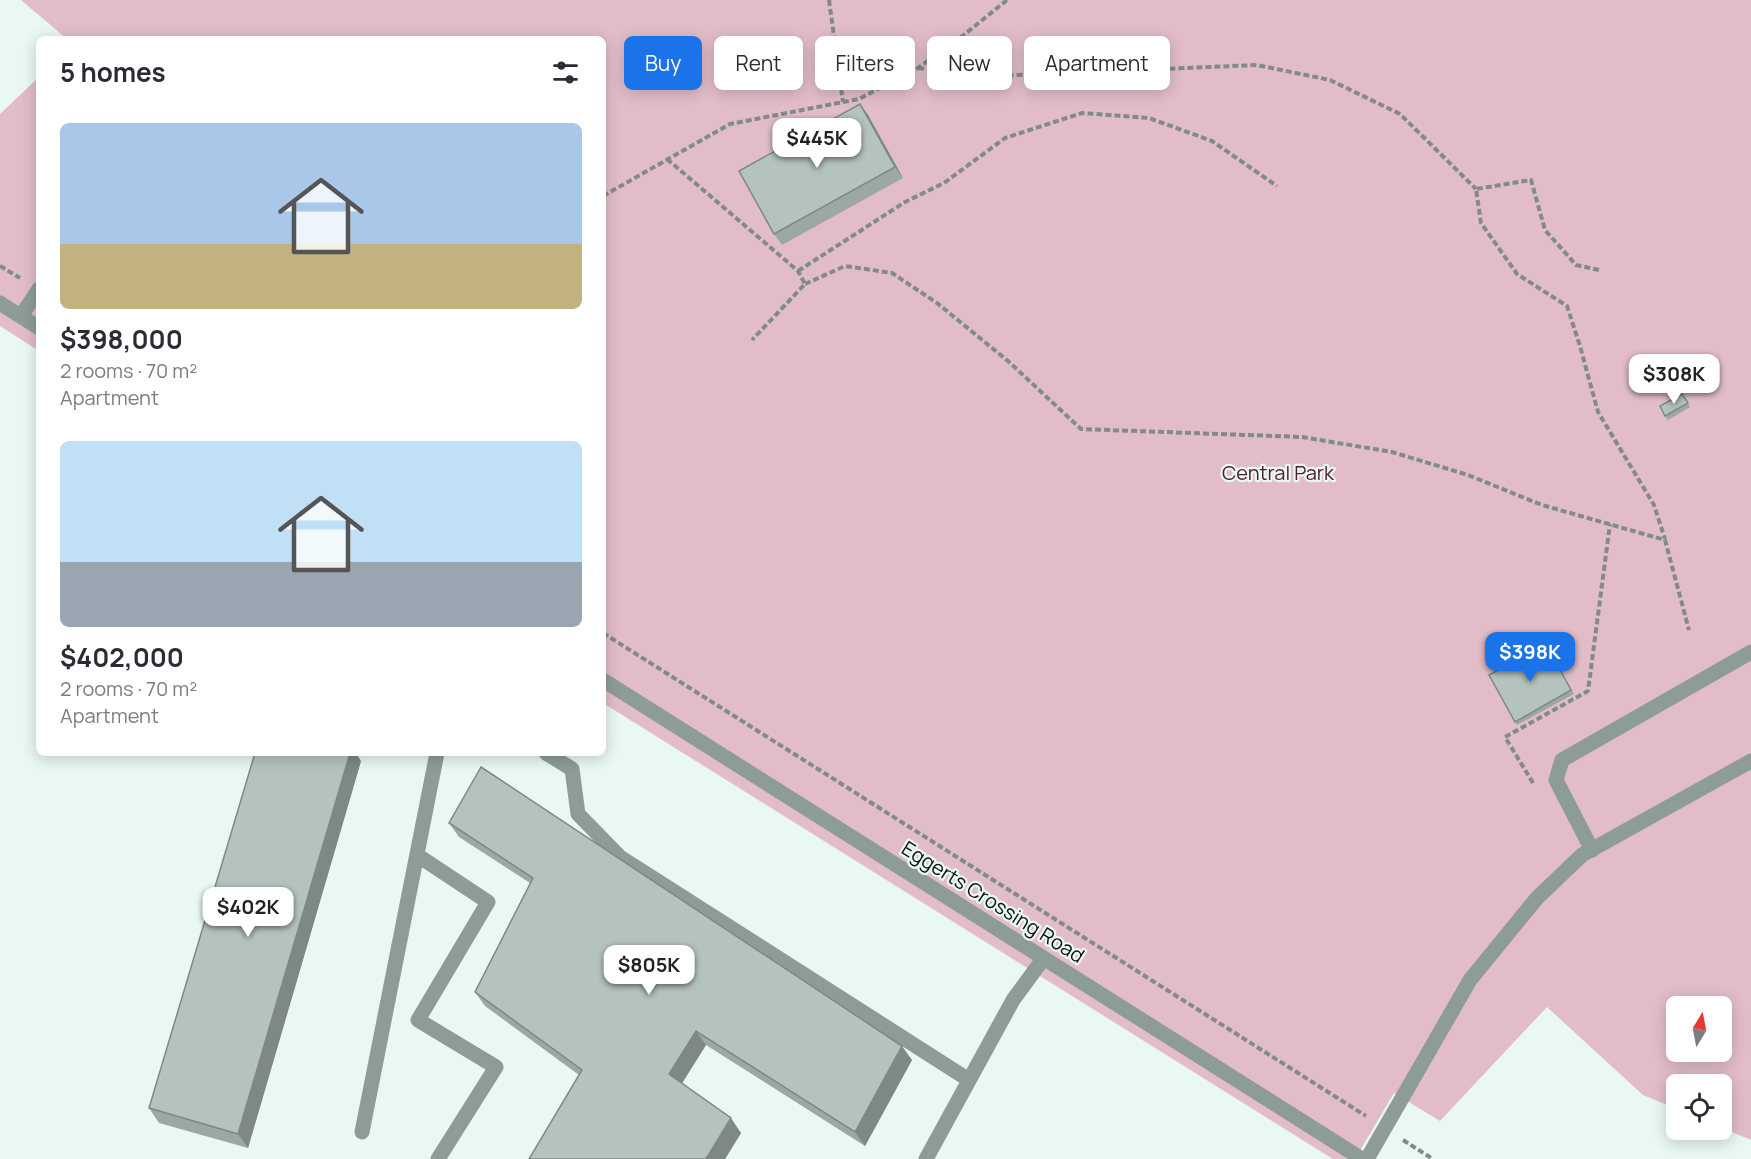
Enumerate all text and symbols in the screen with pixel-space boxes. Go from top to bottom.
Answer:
chip: Buy [624,36,702,90]
chip: Rent [714,36,803,90]
chip: Filters [815,36,915,90]
chip: New [927,36,1012,90]
chip: Apartment [1024,36,1170,90]
text: 5 homes [60,54,166,90]
icon: filters [549,56,582,89]
pin: $445K [775,118,859,169]
text: $445K [786,124,848,151]
icon: home [267,162,375,270]
text: $398,000 [60,321,183,357]
pin: $308K [1632,354,1716,405]
text: 2 rooms · 70 m² [60,357,197,384]
text: $308K [1643,360,1705,387]
text: Apartment [60,384,159,411]
park label: Central Park [1222,459,1335,486]
icon: home [267,480,375,588]
pin: $398K [1488,632,1572,683]
text: $398K [1499,638,1561,665]
text: $402,000 [60,639,184,675]
text: 2 rooms · 70 m² [60,675,197,702]
text: Apartment [60,702,159,729]
street label: Eggerts Crossing Road [897,834,1090,969]
pin: $402K [206,887,290,938]
text: $402K [217,893,279,920]
pin: $805K [607,945,691,996]
text: $805K [618,951,680,978]
north arrow [1666,996,1732,1062]
map controls [1666,996,1732,1140]
button: locate [1666,1074,1732,1140]

